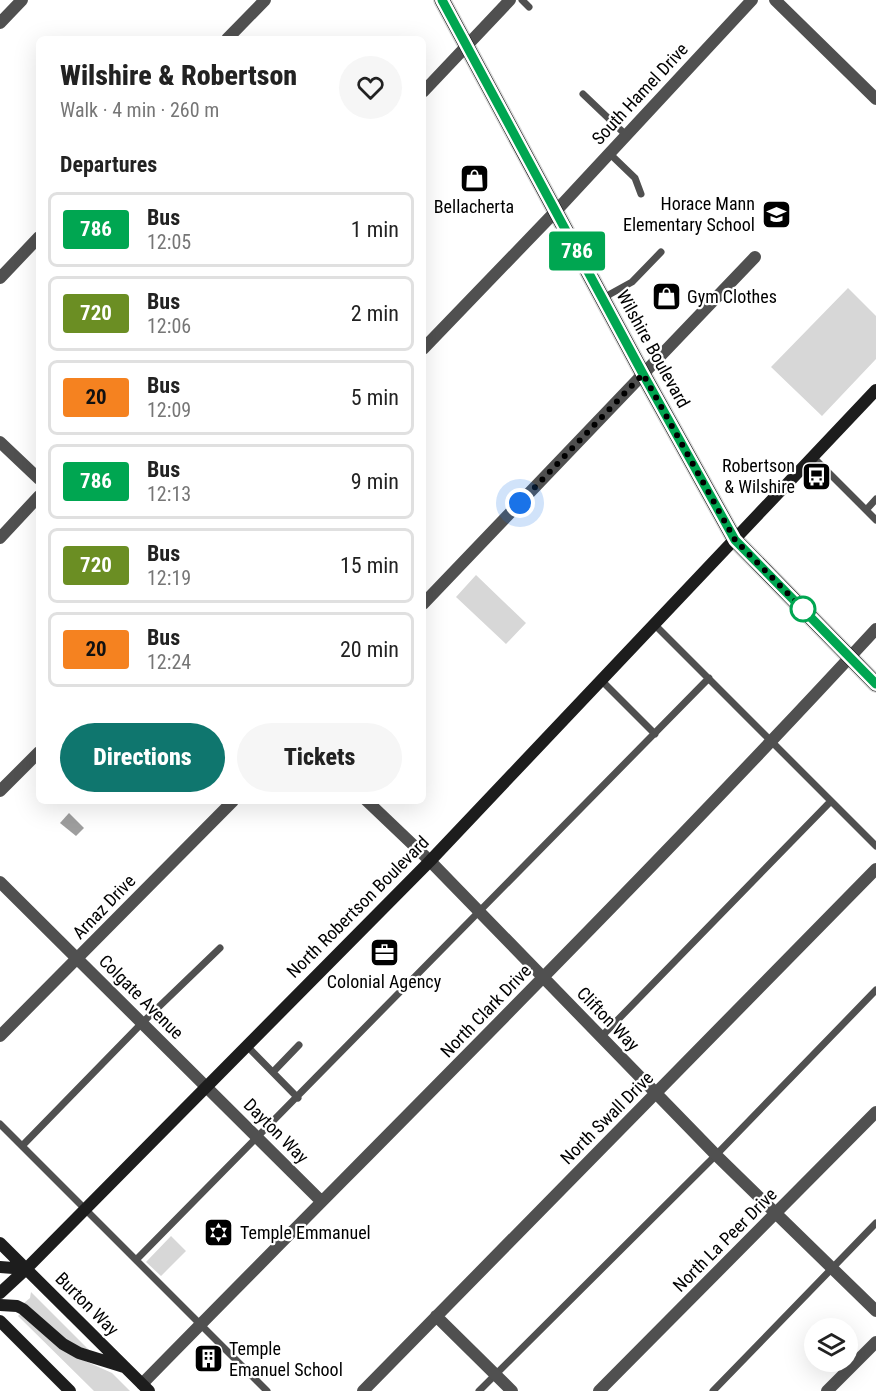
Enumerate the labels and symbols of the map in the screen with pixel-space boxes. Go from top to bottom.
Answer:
street label: South Hamel Drive [587,39,692,149]
shop icon: Bellacherta [458,162,490,194]
place label: Horace Mann Elementary School [623,193,755,235]
place label: Bellacherta [434,196,514,217]
school or university icon: Horace Mann Elementary School [760,198,792,230]
line badge: 786 [542,232,612,270]
shop icon: Gym Clothes [650,281,682,313]
street label: Wilshire Boulevard [612,286,694,411]
place label: Gym Clothes [687,286,777,307]
place label: Robertson & Wilshire [722,455,795,497]
bus stop icon: Robertson & Wilshire [800,460,832,492]
your location [505,488,535,518]
unlabelled marker [790,596,816,622]
street label: North Robertson Boulevard [282,831,433,982]
street label: Arnaz Drive [68,870,139,943]
office icon: Colonial Agency [368,937,400,969]
street label: Colgate Avenue [95,950,188,1043]
street label: North Clark Drive [436,960,535,1061]
place label: Colonial Agency [327,971,442,992]
street label: Clifton Way [573,982,644,1055]
street label: North Swall Drive [556,1067,657,1168]
street label: Dayton Way [240,1094,313,1168]
street label: North La Peer Drive [668,1183,781,1296]
synagogue icon: Temple Emmanuel [203,1217,235,1249]
place label: Temple Emmanuel [240,1222,371,1243]
street label: Burton Way [51,1268,124,1340]
place label: Temple Emanuel School [229,1338,343,1380]
building icon: Temple Emanuel School [192,1343,224,1375]

